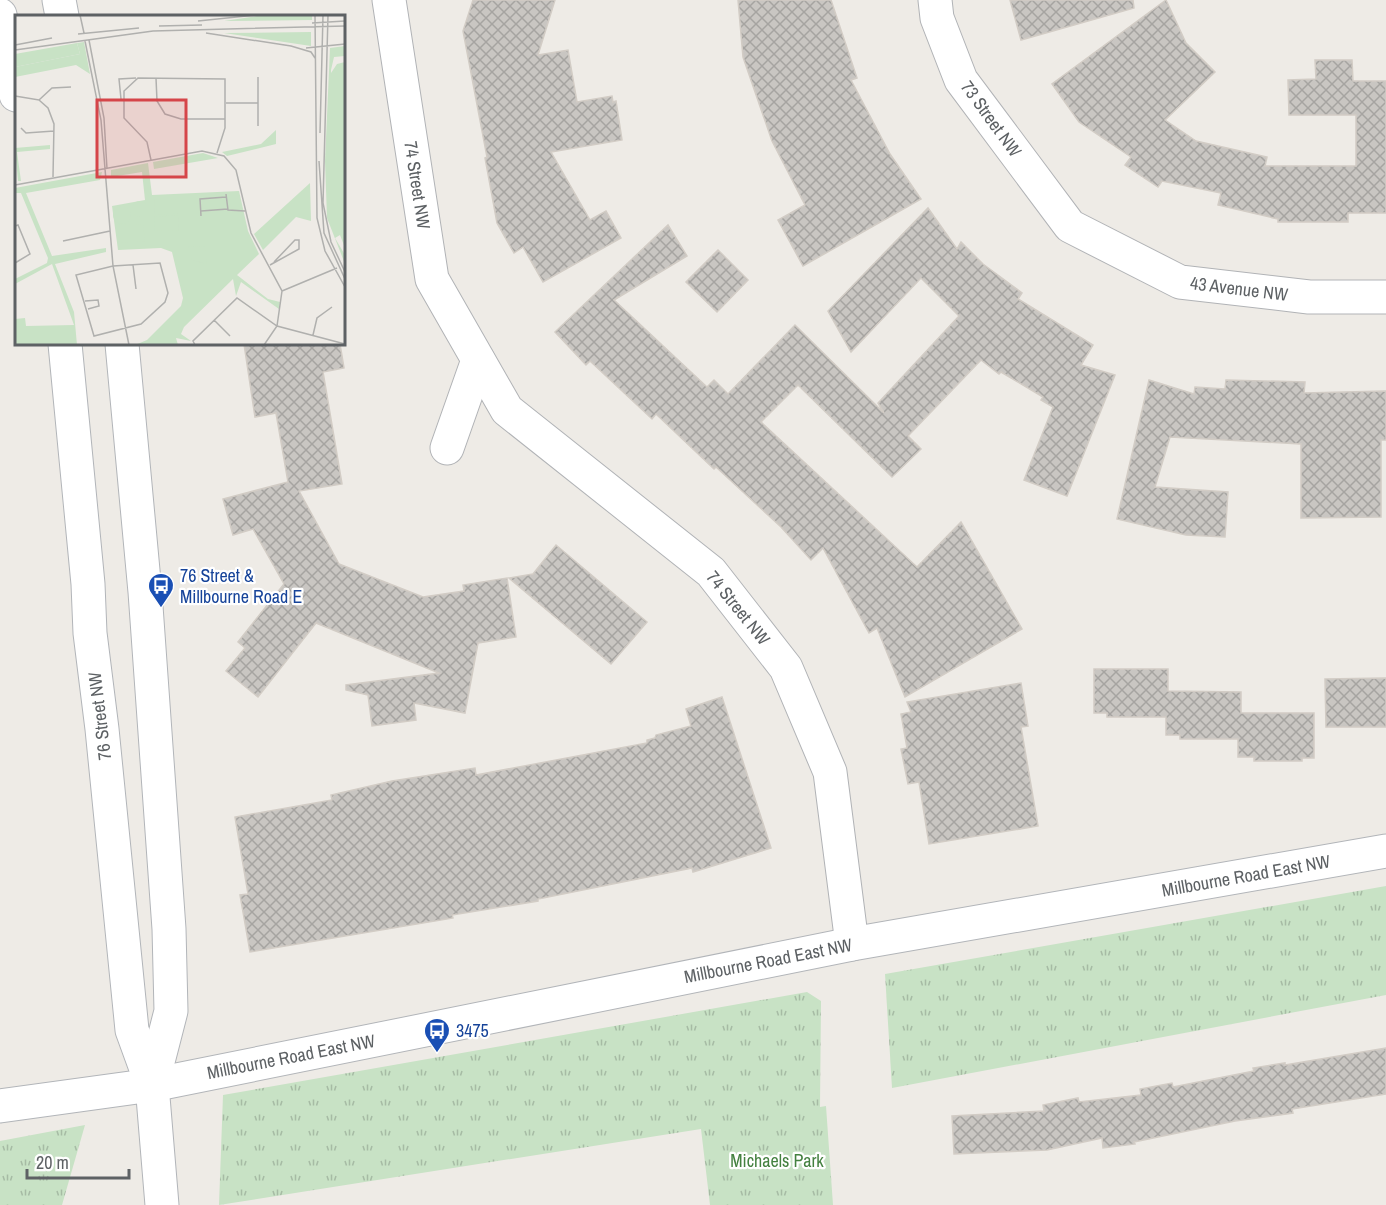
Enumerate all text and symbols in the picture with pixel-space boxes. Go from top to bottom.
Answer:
inset map [15,15,345,345]
street label: 73 Street NW [955,76,1028,162]
street label: 74 Street NW [398,139,437,231]
street label: 43 Avenue NW [1189,270,1289,307]
place label: 76 Street & Millbourne Road E [180,563,302,609]
street label: 74 Street NW [701,565,776,650]
bus stop icon: 76 Street & Millbourne Road E [146,571,176,609]
street label: 76 Street NW [82,671,117,762]
street label: Millbourne Road East NW [1160,848,1332,903]
street label: Millbourne Road East NW [682,932,854,989]
bus stop icon: 3475 [422,1016,452,1054]
place label: 3475 [456,1018,489,1043]
street label: Millbourne Road East NW [205,1028,377,1085]
scale bar [27,1142,129,1180]
park label: Michaels Park [730,1148,824,1173]
text: 20 m [36,1150,69,1175]

